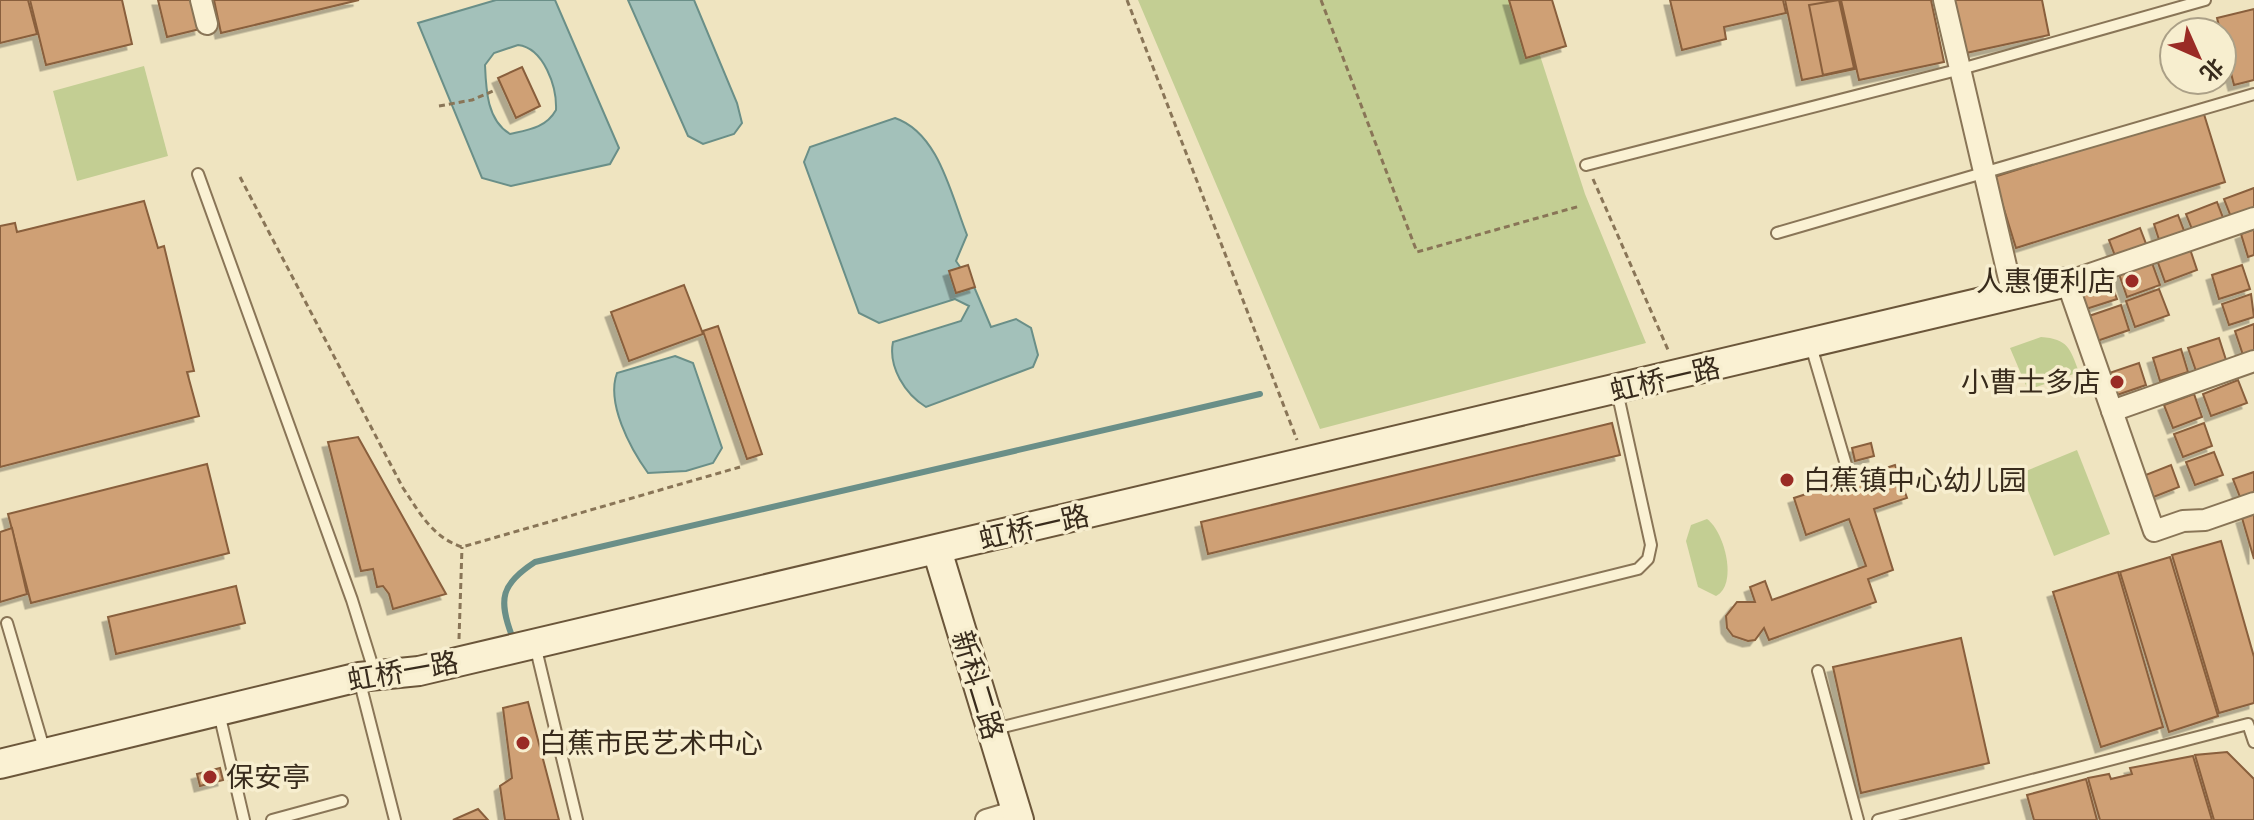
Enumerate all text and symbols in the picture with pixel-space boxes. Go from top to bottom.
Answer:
north arrow [2158,16,2238,96]
text: 北 [2194,52,2231,89]
place label: 人惠便利店 [1976,261,2116,299]
marker: 人惠便利店 [2123,272,2141,290]
street label: 虹桥一路 [1606,347,1724,409]
place label: 小曹士多店 [1961,362,2101,400]
marker: 小曹士多店 [2108,373,2126,391]
place label: 白蕉镇中心幼儿园 [1803,460,2027,498]
marker: 白蕉镇中心幼儿园 [1778,471,1796,489]
street label: 虹桥一路 [975,495,1093,557]
street label: 新科二路 [944,626,1014,744]
street label: 虹桥一路 [344,642,461,698]
place label: 白蕉市民艺术中心 [539,723,763,761]
marker: 白蕉市民艺术中心 [514,734,532,752]
place label: 保安亭 [226,757,310,795]
marker: 保安亭 [201,768,219,786]

